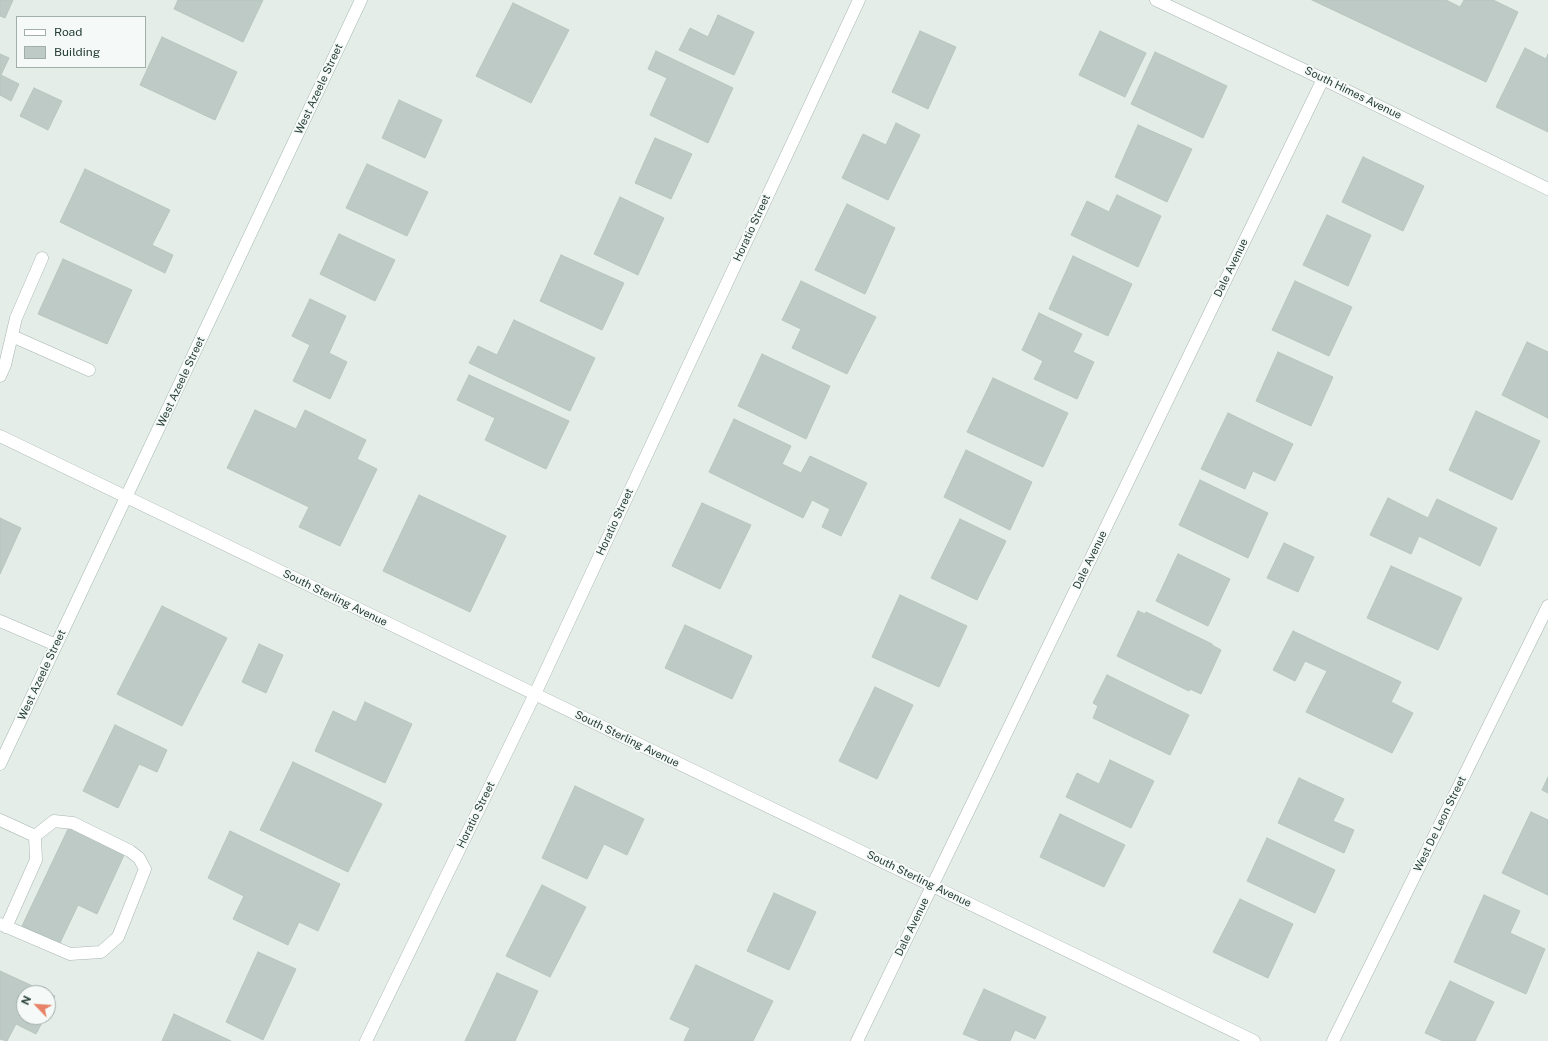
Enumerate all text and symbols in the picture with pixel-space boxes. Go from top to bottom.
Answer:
legend [16,16,146,68]
text: Road [54,25,82,39]
street label: West Azeele Street [292,42,346,136]
text: Building [54,45,100,59]
street label: South Himes Avenue [1302,64,1404,122]
street label: Horatio Street [731,192,773,264]
street label: Dale Avenue [1211,237,1251,299]
street label: West Azeele Street [154,335,208,429]
street label: Horatio Street [594,486,636,558]
street label: Dale Avenue [1070,529,1110,591]
street label: South Sterling Avenue [281,567,389,629]
street label: West Azeele Street [15,628,69,722]
street label: South Sterling Avenue [573,708,681,770]
street label: West De Leon Street [1411,774,1469,874]
street label: Horatio Street [454,780,498,850]
street label: South Sterling Avenue [865,848,973,910]
street label: Dale Avenue [892,896,932,958]
north arrow [16,985,56,1025]
text: N [19,994,33,1007]

